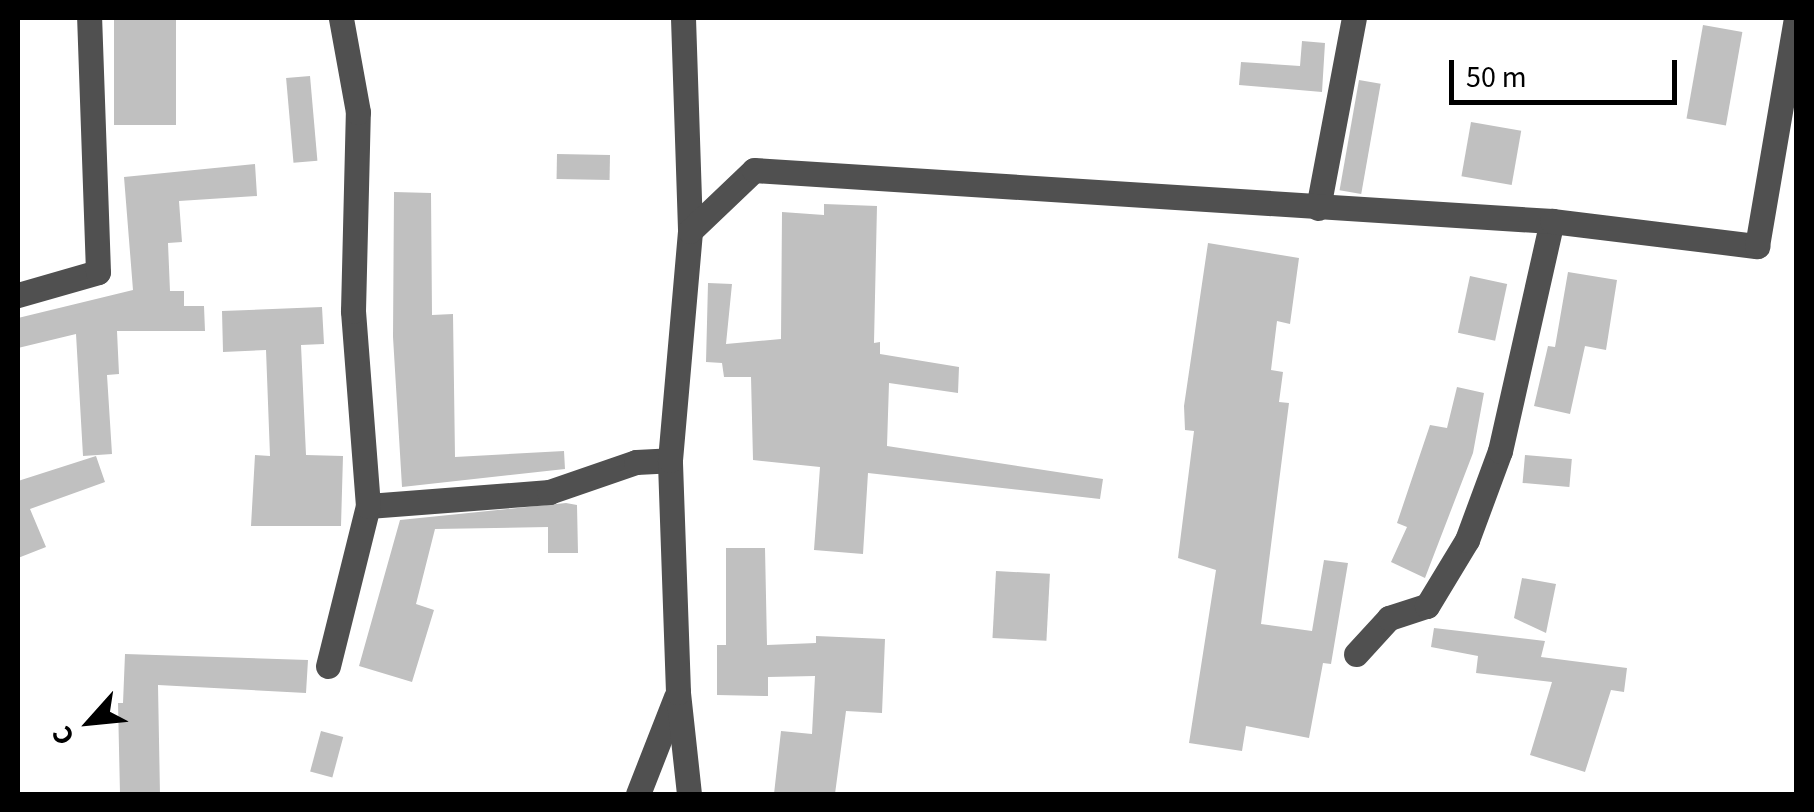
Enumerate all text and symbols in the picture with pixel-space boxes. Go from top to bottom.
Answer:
scale bar [1454,40,1682,102]
text: 50 m [1466,56,1527,99]
north arrow [40,672,140,772]
text: С [42,719,85,752]

